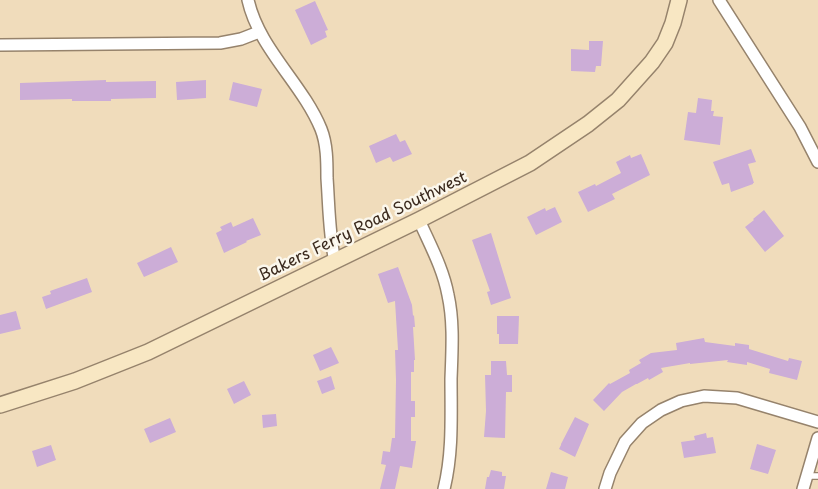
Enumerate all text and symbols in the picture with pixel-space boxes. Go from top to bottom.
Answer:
street label: Bakers Ferry Road Southwest [256,168,470,286]

